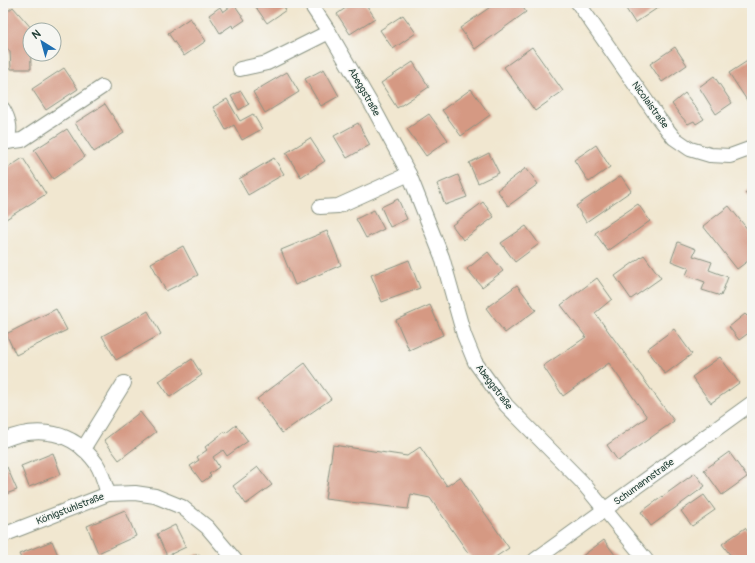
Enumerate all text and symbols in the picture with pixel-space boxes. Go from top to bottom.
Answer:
north arrow [22,22,62,62]
text: N [29,27,44,42]
street label: Abeggstraße [345,66,383,118]
street label: Nicolaistraße [629,79,671,131]
street label: Abeggstraße [473,362,515,412]
street label: Schumannstraße [611,456,677,508]
street label: Königstuhlstraße [34,491,106,527]

